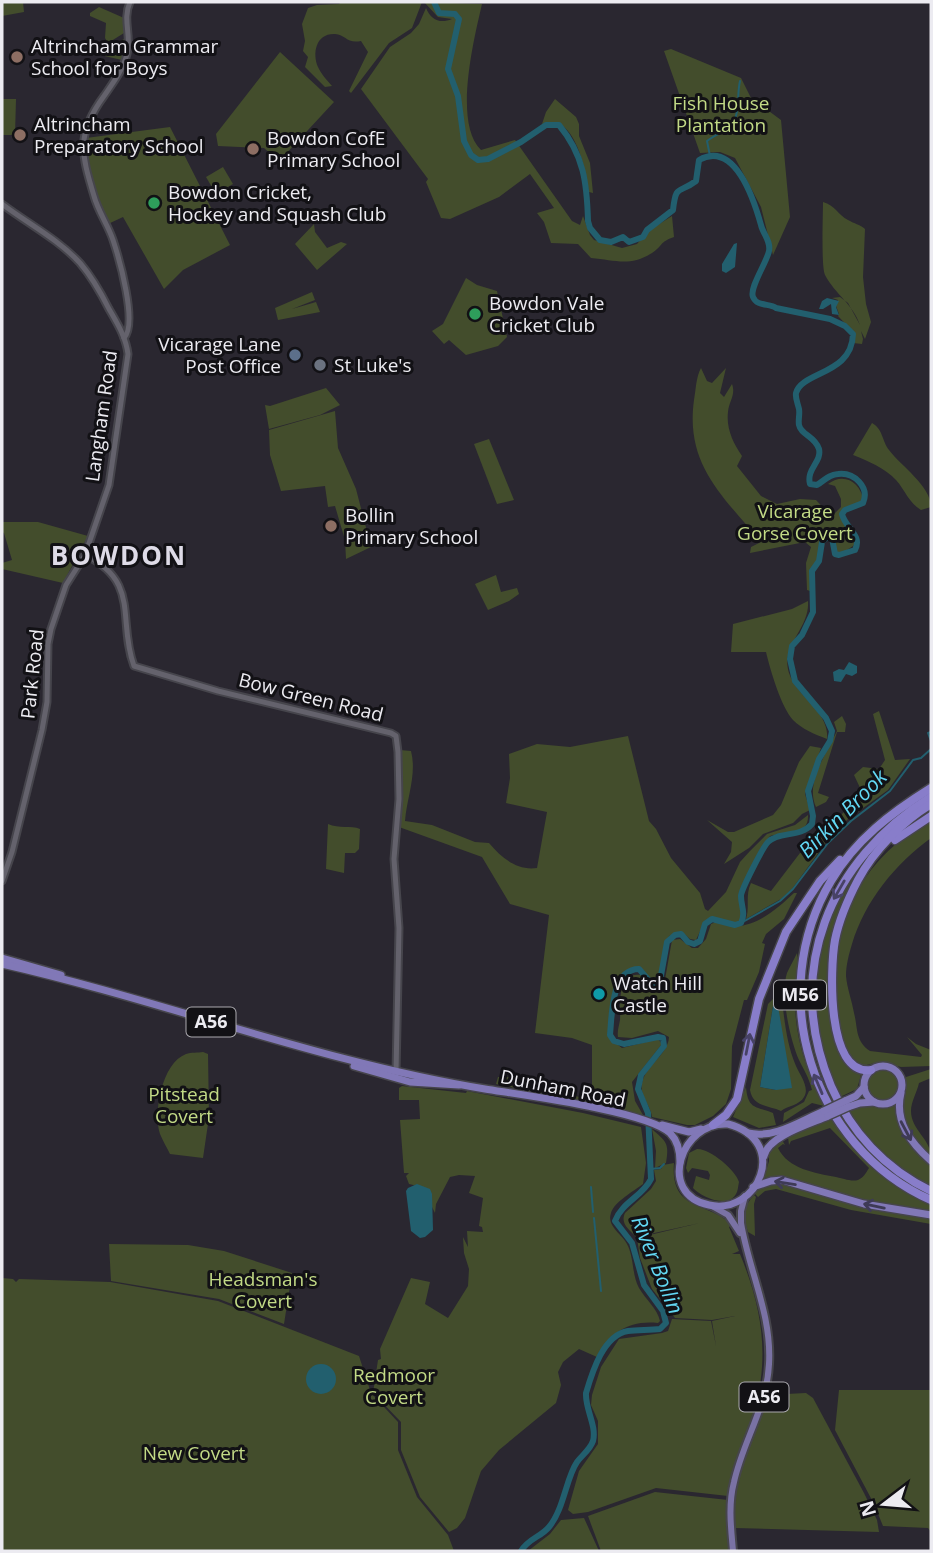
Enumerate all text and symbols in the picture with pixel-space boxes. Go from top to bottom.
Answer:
place label: Altrincham Grammar School for Boys [31,33,219,81]
marker: Altrincham Grammar School for Boys [9,49,25,65]
park label: Fish House Plantation [672,90,770,138]
place label: Altrincham Preparatory School [34,111,204,159]
place label: Bowdon CofE Primary School [267,125,400,173]
marker: Altrincham Preparatory School [12,127,28,143]
marker: Bowdon CofE Primary School [245,141,261,157]
place label: Bowdon Cricket, Hockey and Squash Club [168,179,386,227]
marker: Bowdon Cricket, Hockey and Squash Club [146,195,162,211]
place label: Bowdon Vale Cricket Club [489,290,604,338]
marker: Bowdon Vale Cricket Club [467,306,483,322]
place label: Vicarage Lane Post Office [158,331,281,379]
marker: Vicarage Lane Post Office [287,347,303,363]
street label: Langham Road [79,349,123,483]
place label: St Luke's [334,352,412,378]
marker: St Luke's [312,357,328,373]
park label: Vicarage Gorse Covert [737,498,853,546]
place label: Bollin Primary School [345,502,478,550]
marker: Bollin Primary School [323,518,339,534]
district label: BOWDON [51,537,187,573]
street label: Park Road [14,628,50,720]
street label: Bow Green Road [236,666,386,728]
water label: Birkin Brook [792,763,893,864]
one-way arrow [832,879,845,900]
place label: Watch Hill Castle [613,970,702,1018]
road number: M56 [774,980,826,1010]
marker: Watch Hill Castle [591,986,607,1002]
road number: A56 [186,1007,235,1036]
one-way arrow [741,1033,755,1056]
street label: Dunham Road [498,1063,628,1113]
one-way arrow [811,1073,824,1095]
park label: Pitstead Covert [148,1081,220,1129]
one-way arrow [900,1120,914,1140]
one-way arrow [774,1176,797,1189]
one-way arrow [863,1198,886,1212]
water label: River Bollin [626,1211,690,1318]
park label: Headsman's Covert [209,1266,317,1314]
park label: Redmoor Covert [353,1362,435,1410]
road number: A56 [740,1382,788,1412]
park label: New Covert [143,1440,246,1466]
north arrow [849,1469,919,1539]
text: N [853,1498,882,1520]

